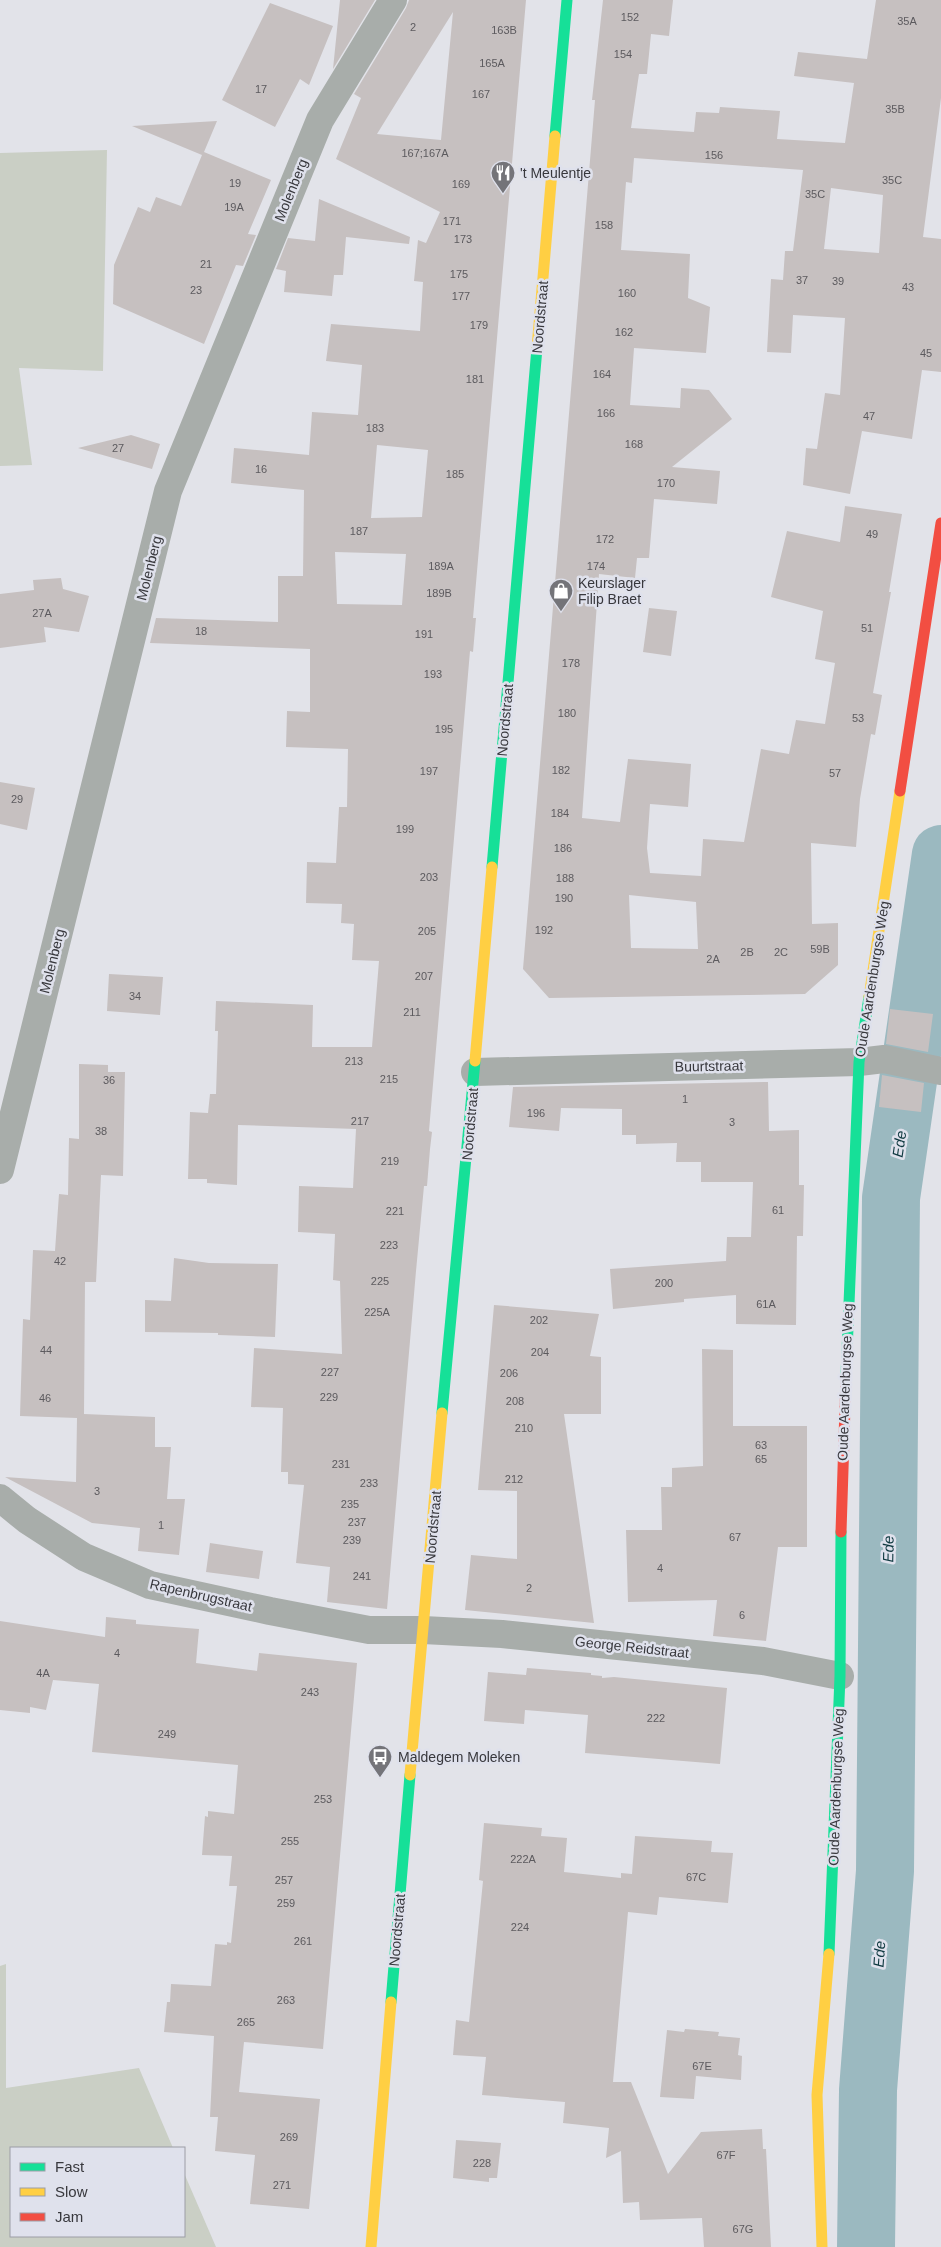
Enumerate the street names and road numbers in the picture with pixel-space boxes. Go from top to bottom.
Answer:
street label: Molenberg [271,156,311,224]
street label: Noordstraat [529,280,551,354]
street label: Molenberg [133,534,165,602]
street label: Noordstraat [494,683,516,757]
street label: Oude Aardenburgse Weg [852,900,892,1058]
street label: Molenberg [36,927,68,995]
street label: Buurtstraat [675,1057,743,1075]
street label: Noordstraat [459,1087,481,1161]
street label: Oude Aardenburgse Weg [834,1303,856,1461]
street label: Noordstraat [422,1490,444,1564]
street label: Rapenbrugstraat [148,1575,254,1615]
street label: George Reidstraat [574,1633,690,1661]
street label: Oude Aardenburgse Weg [825,1708,847,1866]
street label: Noordstraat [386,1893,408,1967]

